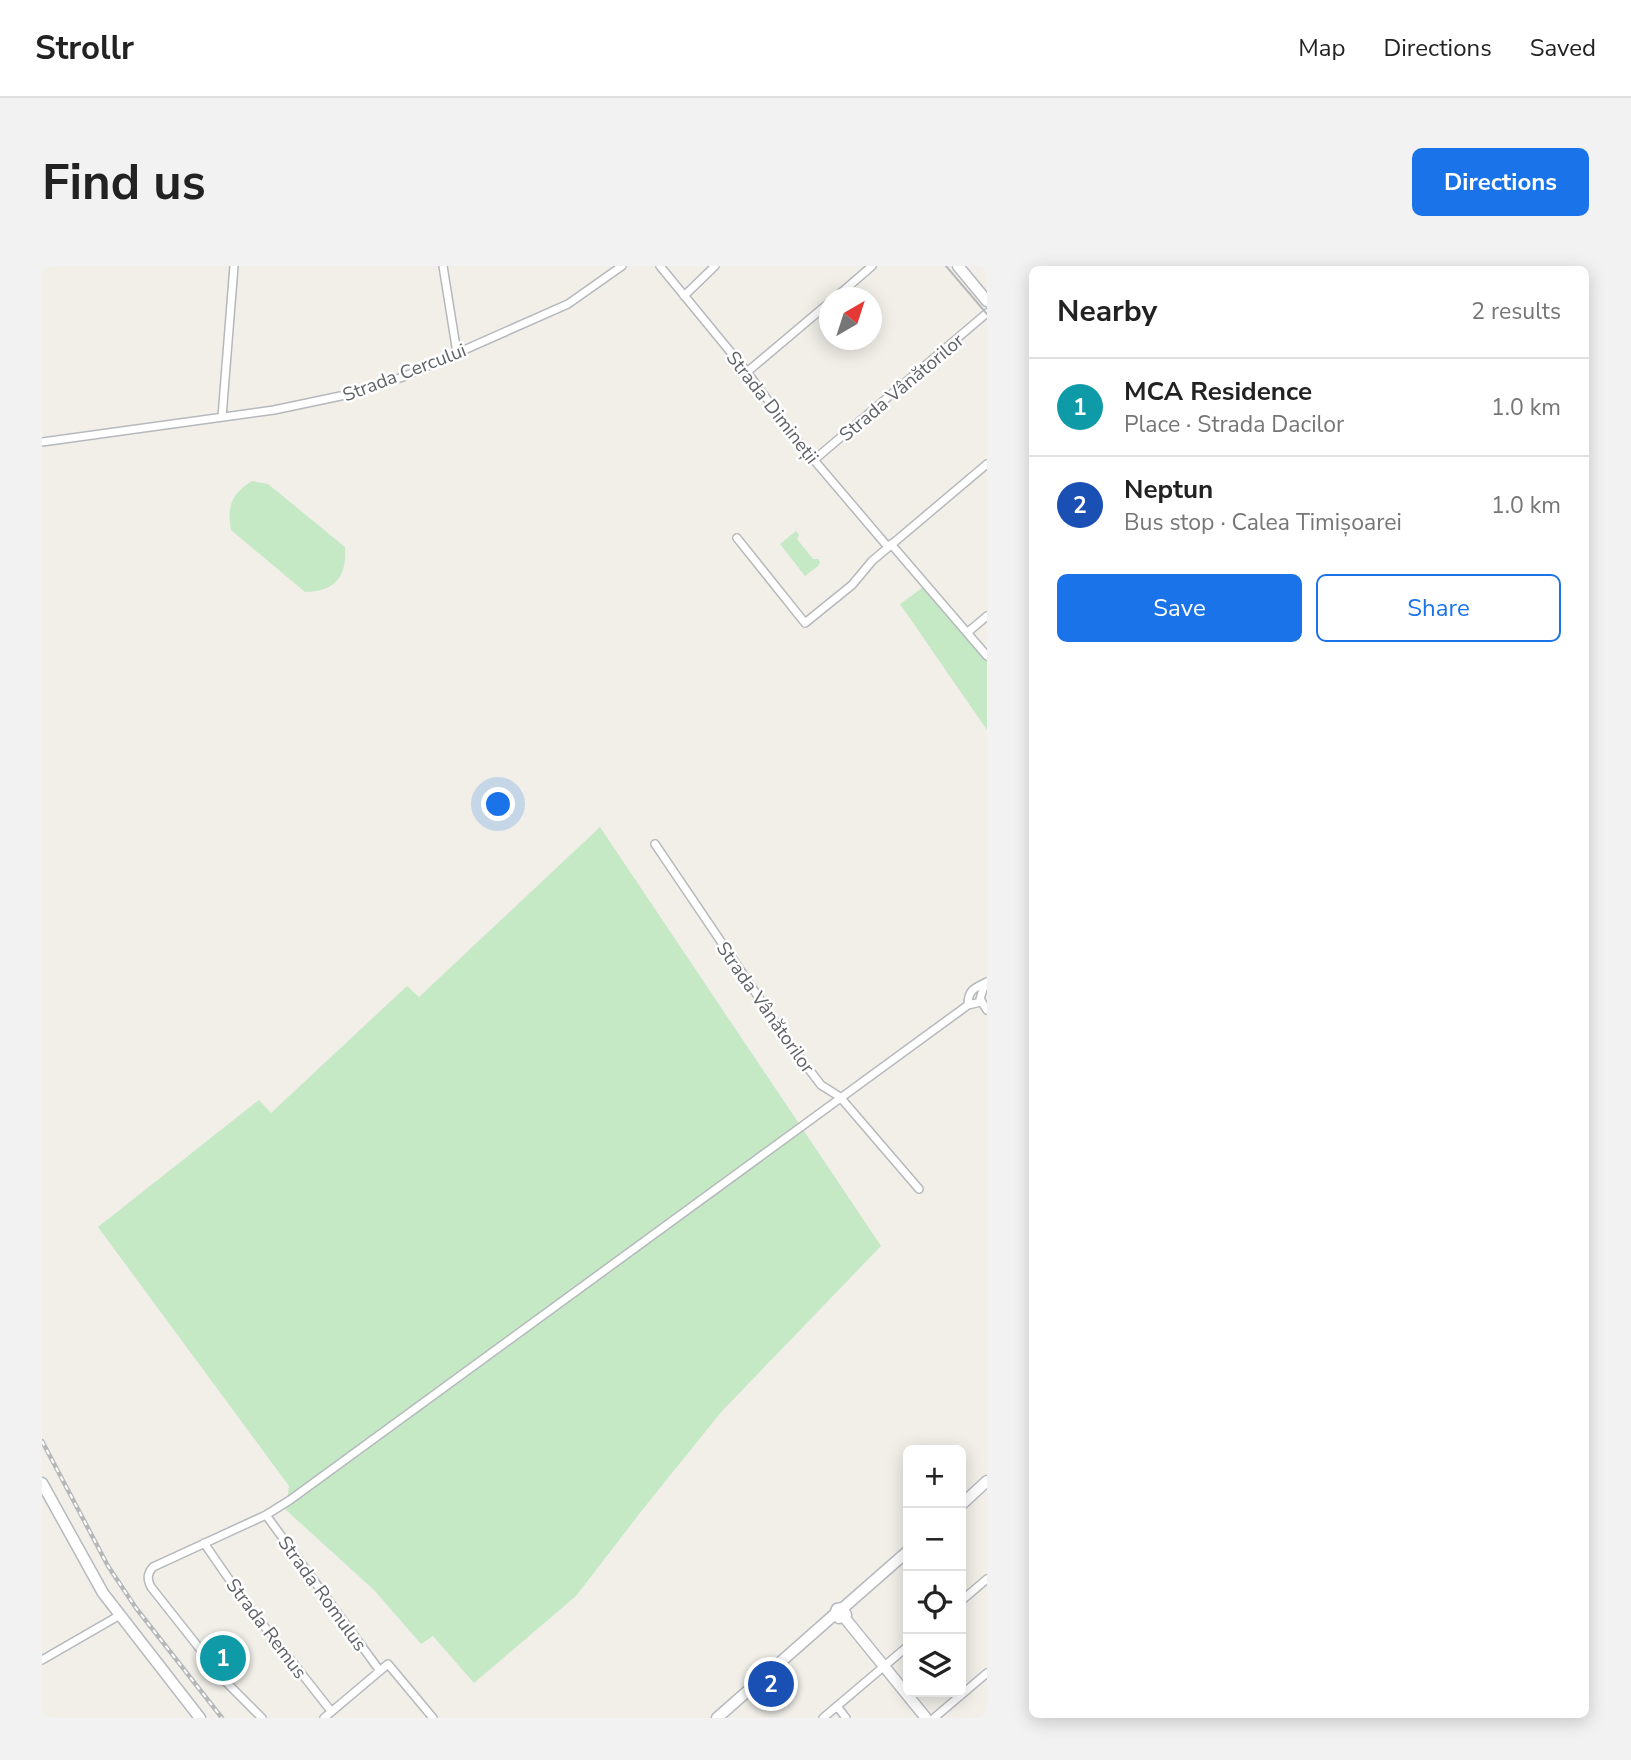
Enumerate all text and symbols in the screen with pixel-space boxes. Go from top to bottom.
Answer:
text: Strollr [35,26,134,71]
text: Map [1298,32,1345,64]
text: Directions [1383,32,1492,64]
text: Saved [1530,32,1596,64]
button: Directions [1412,148,1589,216]
text: Find us [42,149,206,216]
north arrow [819,287,882,350]
text: Nearby [1057,291,1157,332]
text: 2 results [1471,296,1561,327]
street label: Strada Vânătorilor [834,328,970,448]
street label: Strada Cercului [339,337,470,408]
street label: Strada Dimineții [720,346,825,469]
text: MCA Residence [1124,374,1312,409]
text: 1 [1073,392,1087,423]
text: 1.0 km [1491,392,1561,423]
text: Place · Strada Dacilor [1124,409,1344,440]
text: Neptun [1124,472,1213,507]
text: 2 [1073,490,1087,521]
text: 1.0 km [1491,490,1561,521]
text: Bus stop · Calea Timișoarei [1124,507,1402,538]
button: Save [1057,574,1302,642]
button: Share [1316,574,1561,642]
your location [481,787,515,821]
street label: Strada Vânătorilor [710,937,820,1079]
map controls [903,1445,966,1697]
button: + [903,1445,966,1508]
button: − [903,1508,966,1571]
street label: Strada Romulus [272,1531,373,1656]
button: locate [903,1571,966,1634]
street label: Strada Remus [220,1573,313,1684]
pin: 1 [200,1632,246,1684]
button: layers [903,1634,966,1697]
pin: 2 [748,1658,794,1710]

